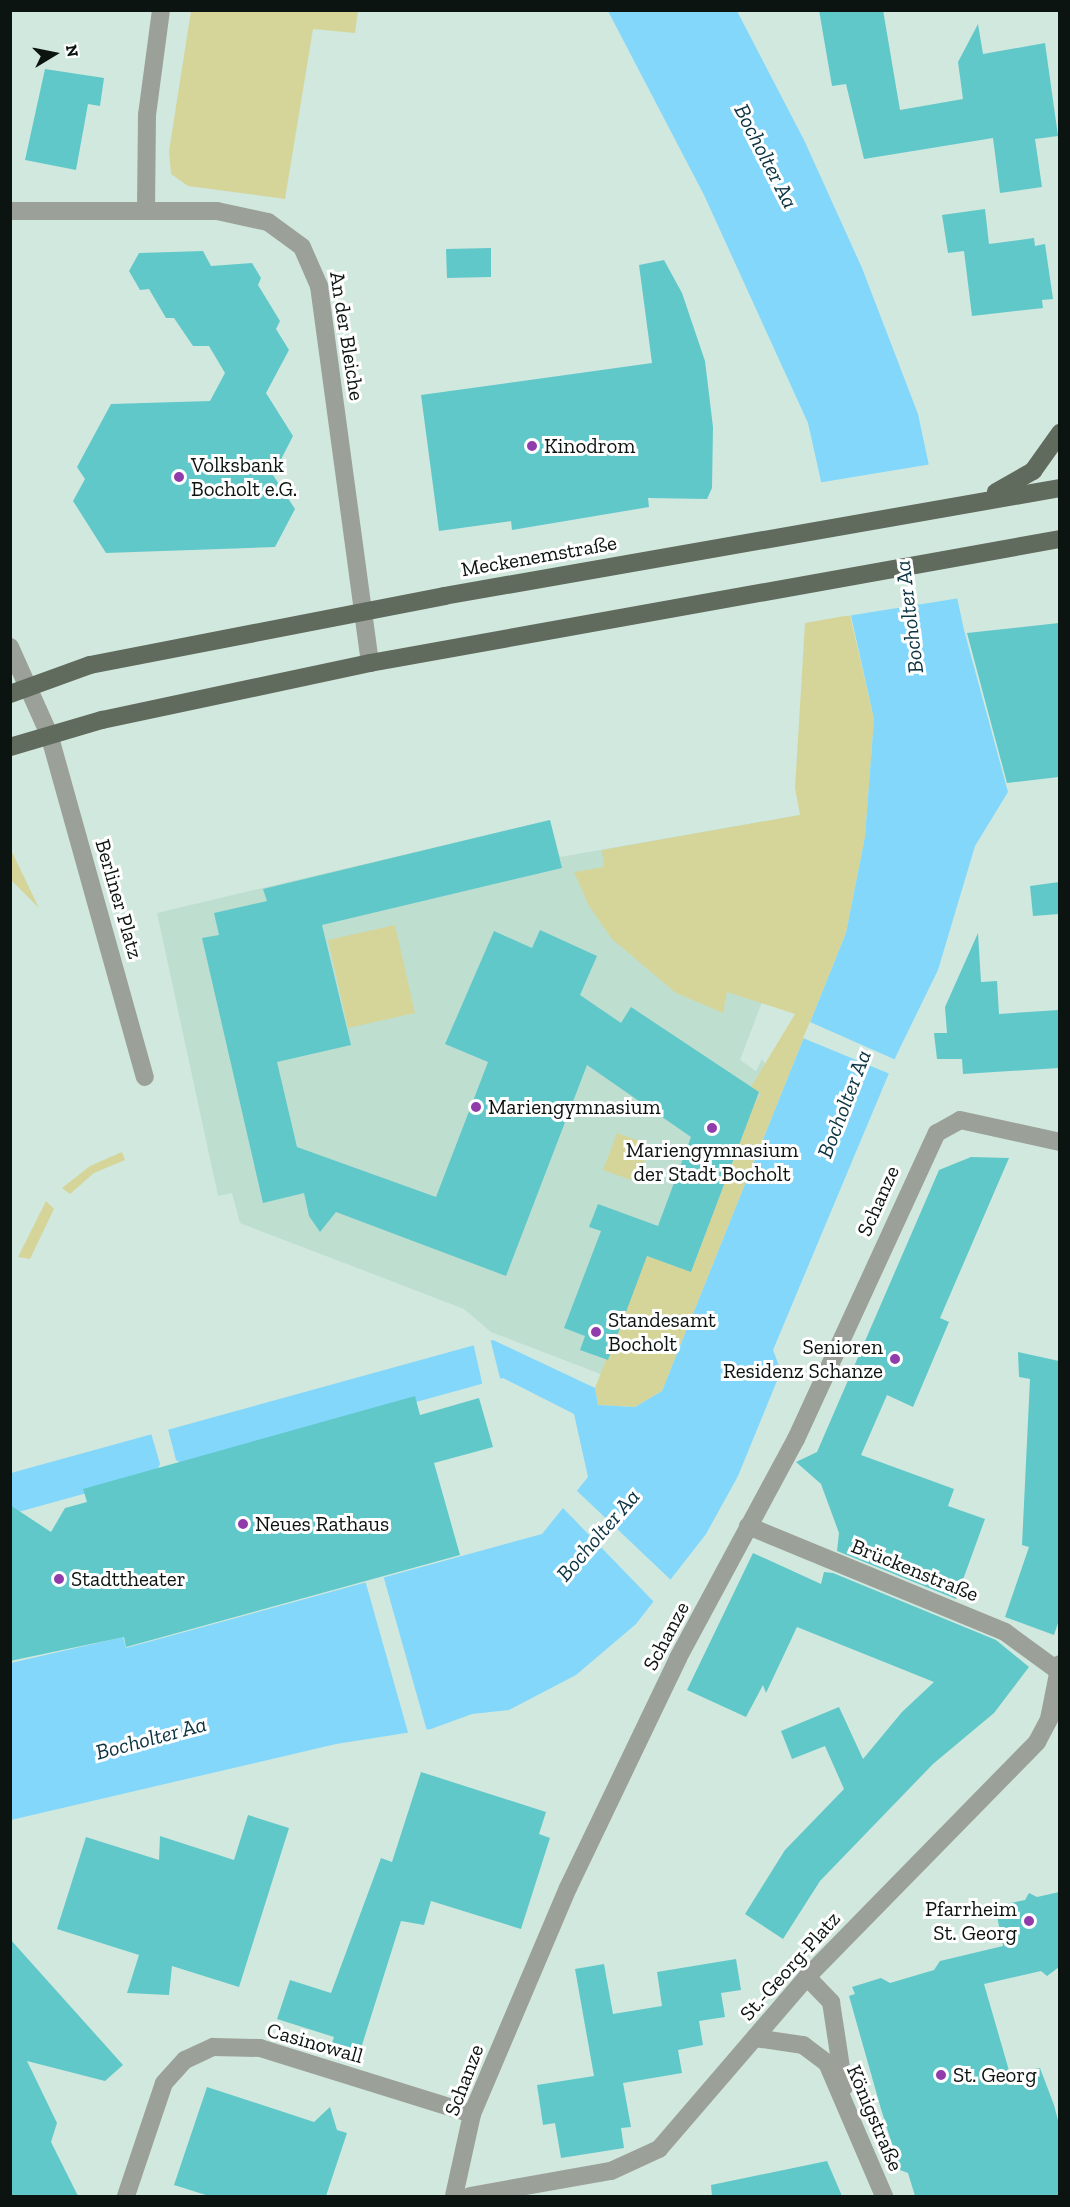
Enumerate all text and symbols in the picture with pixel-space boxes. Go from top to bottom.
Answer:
north arrow [24,24,84,84]
text: N [62,43,83,58]
water label: Bocholter Aa [728,99,804,213]
street label: An der Bleiche [324,270,370,402]
place label: Kinodrom [544,433,635,459]
marker: Kinodrom [525,439,539,453]
place label: Volksbank Bocholt e.G. [191,452,297,502]
marker: Volksbank Bocholt e.G. [172,470,186,484]
street label: Meckenemstraße [459,530,619,582]
water label: Bocholter Aa [889,559,929,675]
street label: Berliner Platz [90,836,148,962]
water label: Bocholter Aa [811,1046,877,1162]
place label: Mariengymnasium [488,1094,661,1120]
marker: Mariengymnasium [469,1100,483,1114]
marker: Mariengymnasium der Stadt Bocholt [705,1121,719,1135]
place label: Mariengymnasium der Stadt Bocholt [626,1137,798,1187]
street label: Schanze [851,1162,905,1240]
place label: Standesamt Bocholt [608,1307,716,1357]
marker: Standesamt Bocholt [589,1325,603,1339]
place label: Senioren Residenz Schanze [723,1334,883,1384]
marker: Senioren Residenz Schanze [888,1352,902,1366]
water label: Bocholter Aa [551,1483,645,1587]
place label: Neues Rathaus [255,1511,389,1537]
marker: Neues Rathaus [236,1517,250,1531]
street label: Brückenstraße [848,1533,982,1607]
place label: Stadttheater [71,1566,185,1592]
marker: Stadttheater [52,1572,66,1586]
street label: Schanze [637,1597,695,1675]
water label: Bocholter Aa [92,1710,210,1766]
place label: Pfarrheim St. Georg [925,1896,1017,1946]
street label: St.-Georg-Platz [734,1906,846,2026]
marker: Pfarrheim St. Georg [1022,1914,1036,1928]
street label: Casinowall [264,2017,366,2069]
street label: Schanze [439,2041,489,2119]
street label: Königstraße [841,2061,909,2175]
place label: St. Georg [953,2062,1037,2088]
marker: St. Georg [934,2068,948,2082]

